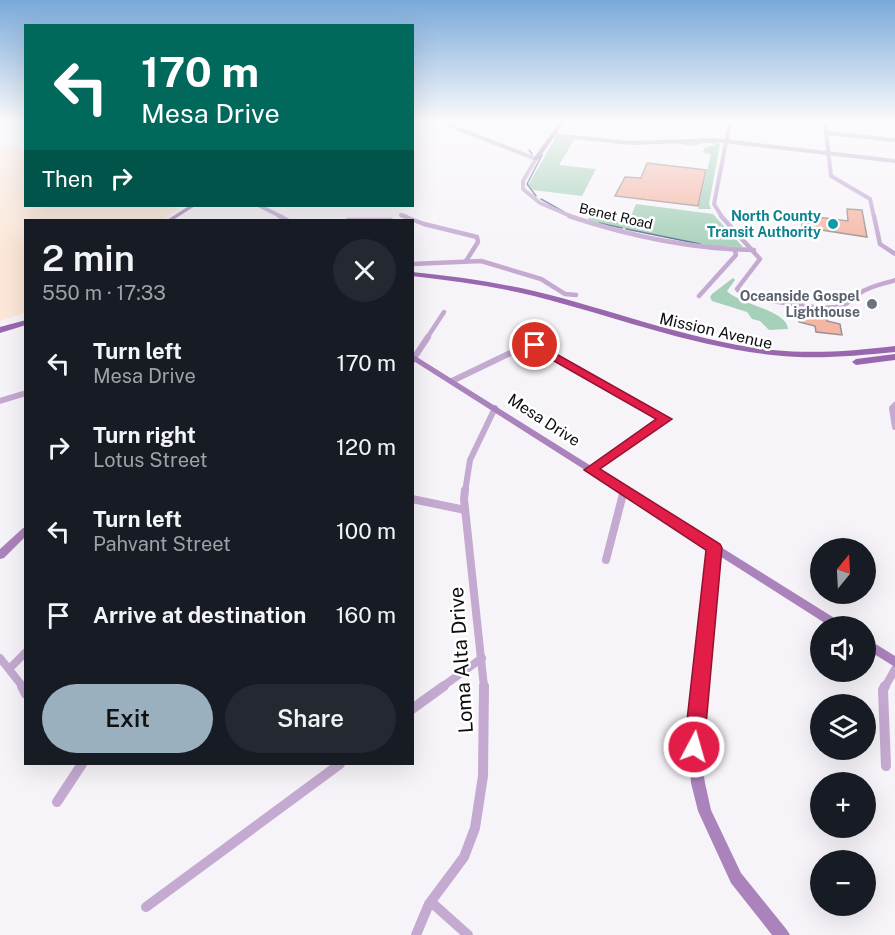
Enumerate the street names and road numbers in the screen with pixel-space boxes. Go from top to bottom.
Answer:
street label: Benet Road [578,200,654,232]
street label: Mission Avenue [658,309,774,353]
street label: Mesa Drive [504,390,584,450]
street label: Loma Alta Drive [444,586,478,734]

